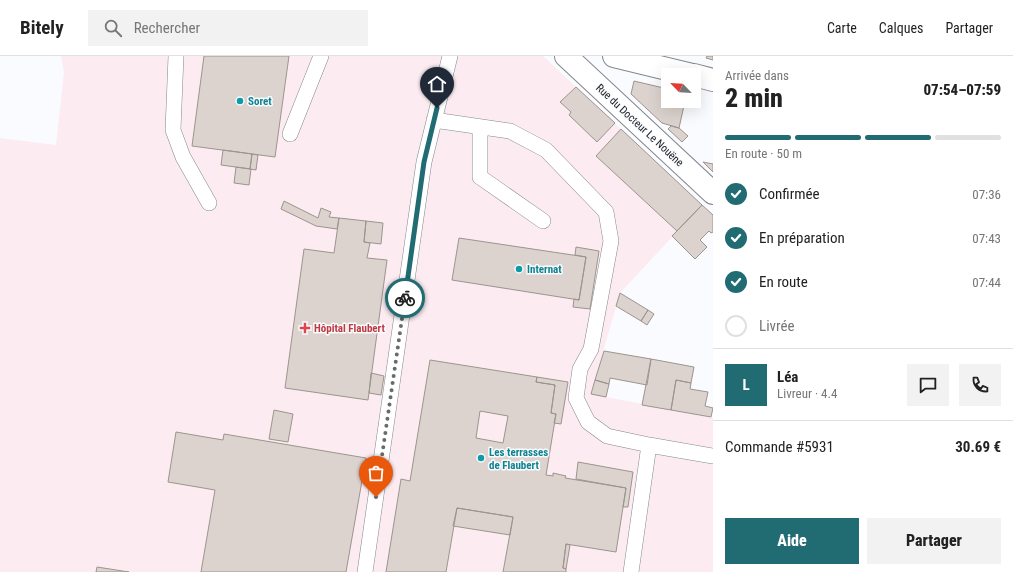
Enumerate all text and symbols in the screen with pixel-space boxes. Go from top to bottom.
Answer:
search box [88,10,368,46]
text: Bitely [20,16,64,39]
icon: search [102,17,124,39]
text: Rechercher [134,19,200,37]
text: Carte [827,20,857,36]
text: Calques [879,20,923,36]
text: Partager [945,20,993,36]
pin [420,67,454,108]
north arrow [661,68,701,108]
map controls [661,68,701,108]
text: Arrivée dans [725,68,789,83]
icon: home [426,73,448,95]
street label: Rue du Docteur Le Nouëne [593,81,686,169]
text: 07:54–07:59 [923,81,1001,99]
text: 2 min [725,83,783,113]
place label: Soret [248,95,272,108]
marker: Soret [235,96,245,106]
text: En route · 50 m [725,146,802,161]
icon: check [725,183,747,205]
text: Confirmée [759,185,820,203]
text: 07:36 [972,187,1001,202]
icon: check [725,227,747,249]
text: En préparation [759,229,845,247]
text: 07:43 [972,231,1001,246]
place label: Internat [527,263,562,276]
marker: Internat [514,264,524,274]
icon: check [725,271,747,293]
text: En route [759,273,808,291]
text: 07:44 [972,275,1001,290]
courier [385,278,425,318]
icon: bike [394,287,416,309]
text: Livrée [759,317,795,335]
marker: Hôpital Flaubert [299,322,311,334]
place label: Hôpital Flaubert [314,322,386,335]
button: chat [907,364,949,406]
button: phone [959,364,1001,406]
text: Léa [777,368,798,386]
text: L [742,376,750,394]
text: Livreur · 4.4 [777,386,837,401]
text: Commande #5931 [725,438,834,456]
text: 30.69 € [955,438,1001,456]
place label: Les terrasses de Flaubert [489,446,548,472]
marker: Les terrasses de Flaubert [476,453,486,463]
pin [359,456,393,497]
icon: bag [365,462,387,484]
button: Aide [725,518,859,564]
button: Partager [867,518,1001,564]

